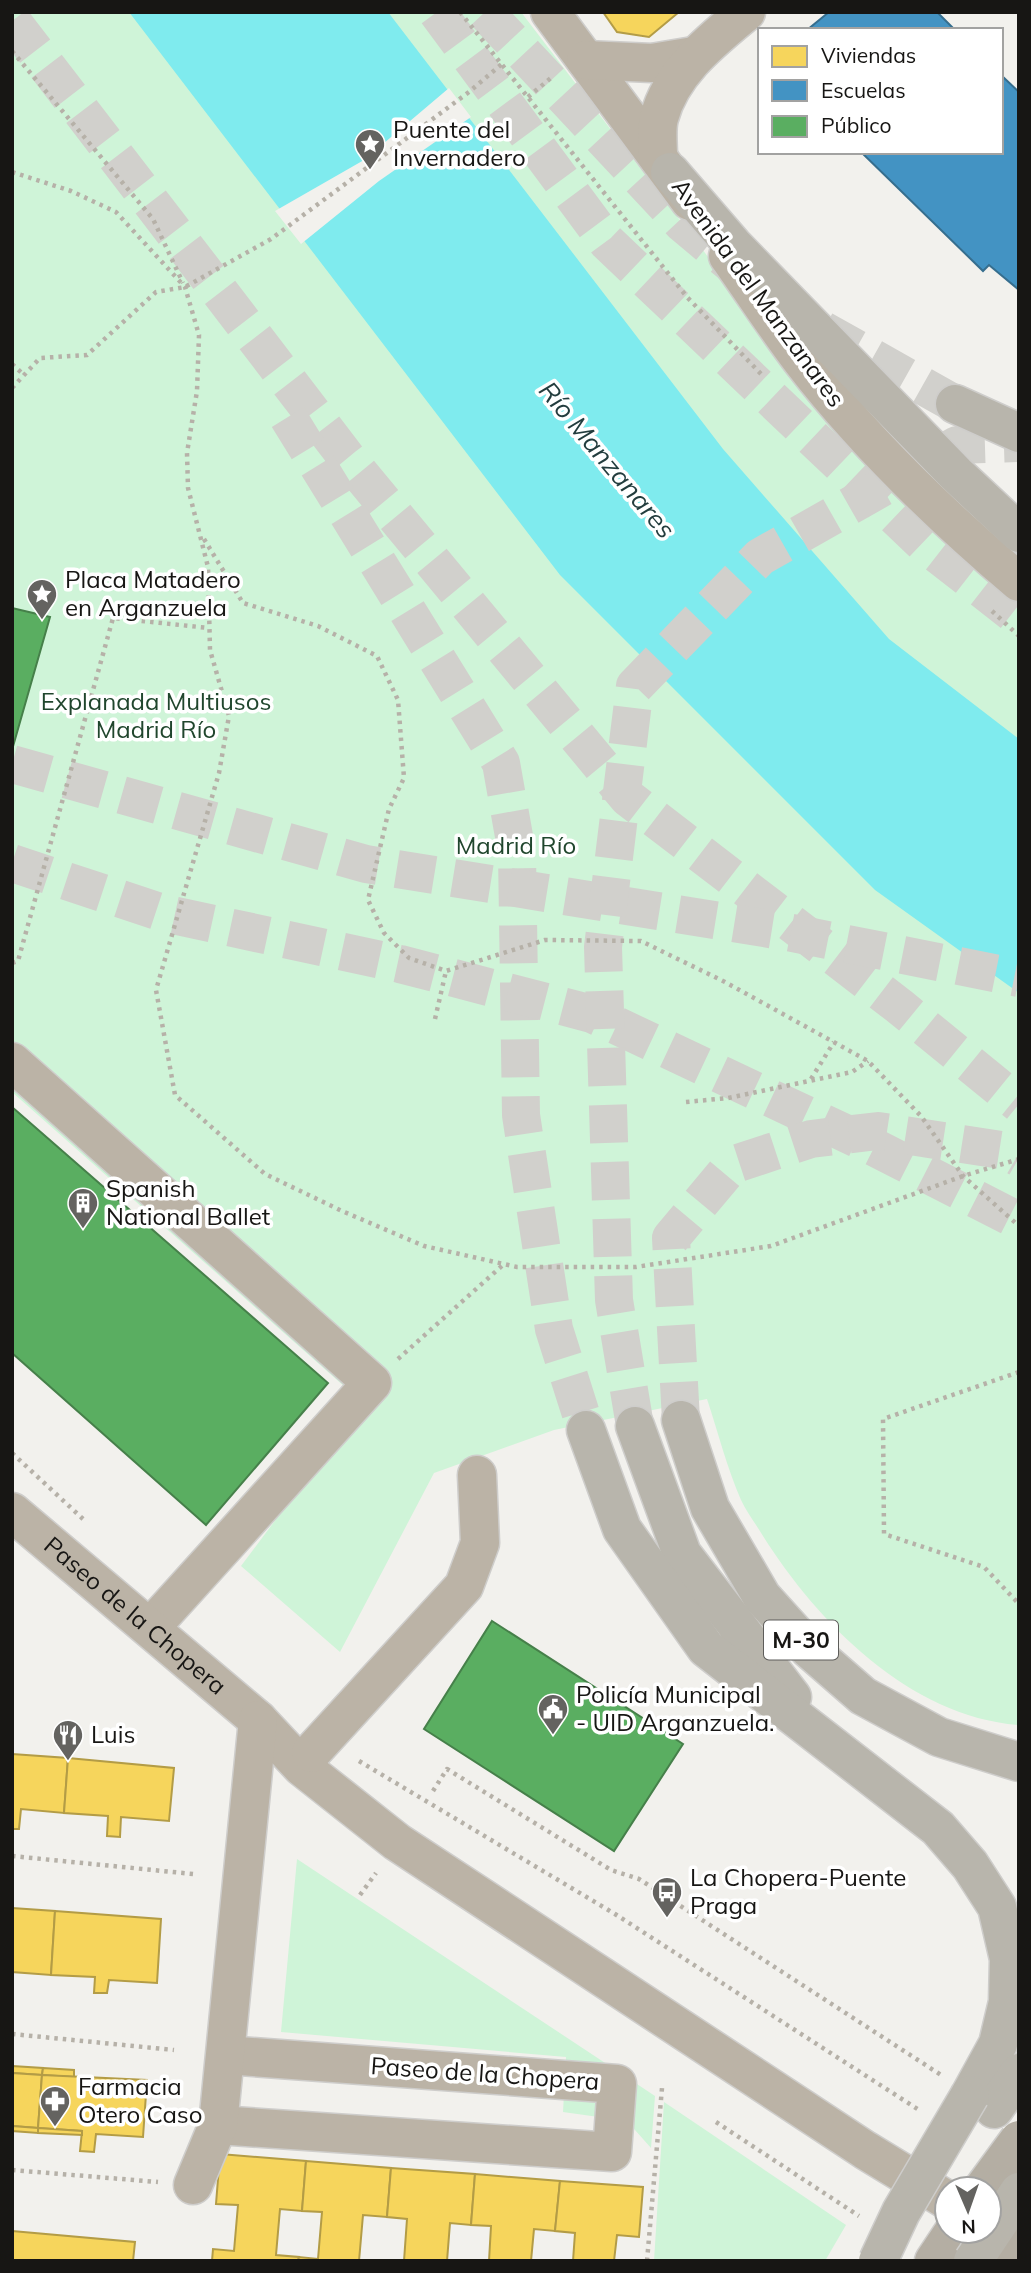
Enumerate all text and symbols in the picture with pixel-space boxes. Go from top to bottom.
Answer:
legend [758,28,1003,154]
text: Viviendas [821,42,916,68]
text: Escuelas [821,77,906,103]
text: Público [821,112,891,138]
place label: Puente del Invernadero [393,114,526,172]
place icon: Puente del Invernadero [353,127,387,171]
street label: Avenida del Manzanares [666,172,852,412]
water label: Río Manzanares [532,374,683,545]
place label: Placa Matadero en Arganzuela [65,564,241,622]
place icon: Placa Matadero en Arganzuela [25,577,59,621]
park label: Explanada Multiusos Madrid Río [41,686,271,744]
park label: Madrid Río [456,830,576,860]
place label: Spanish National Ballet [106,1173,270,1231]
building icon: Spanish National Ballet [66,1186,100,1230]
street label: Paseo de la Chopera [38,1530,233,1701]
road number: M-30 [764,1620,838,1660]
place label: Policía Municipal - UID Arganzuela. [576,1679,775,1737]
public building icon: Policía Municipal - UID Arganzuela. [536,1692,570,1736]
restaurant icon: Luis [51,1718,85,1762]
place label: Luis [91,1719,135,1749]
place label: La Chopera-Puente Praga [690,1862,906,1920]
bus stop icon: La Chopera-Puente Praga [650,1875,684,1919]
street label: Paseo de la Chopera [370,2050,600,2096]
place label: Farmacia Otero Caso [78,2071,202,2129]
pharmacy icon: Farmacia Otero Caso [38,2084,72,2128]
north arrow [933,2175,1003,2245]
text: N [961,2215,976,2239]

